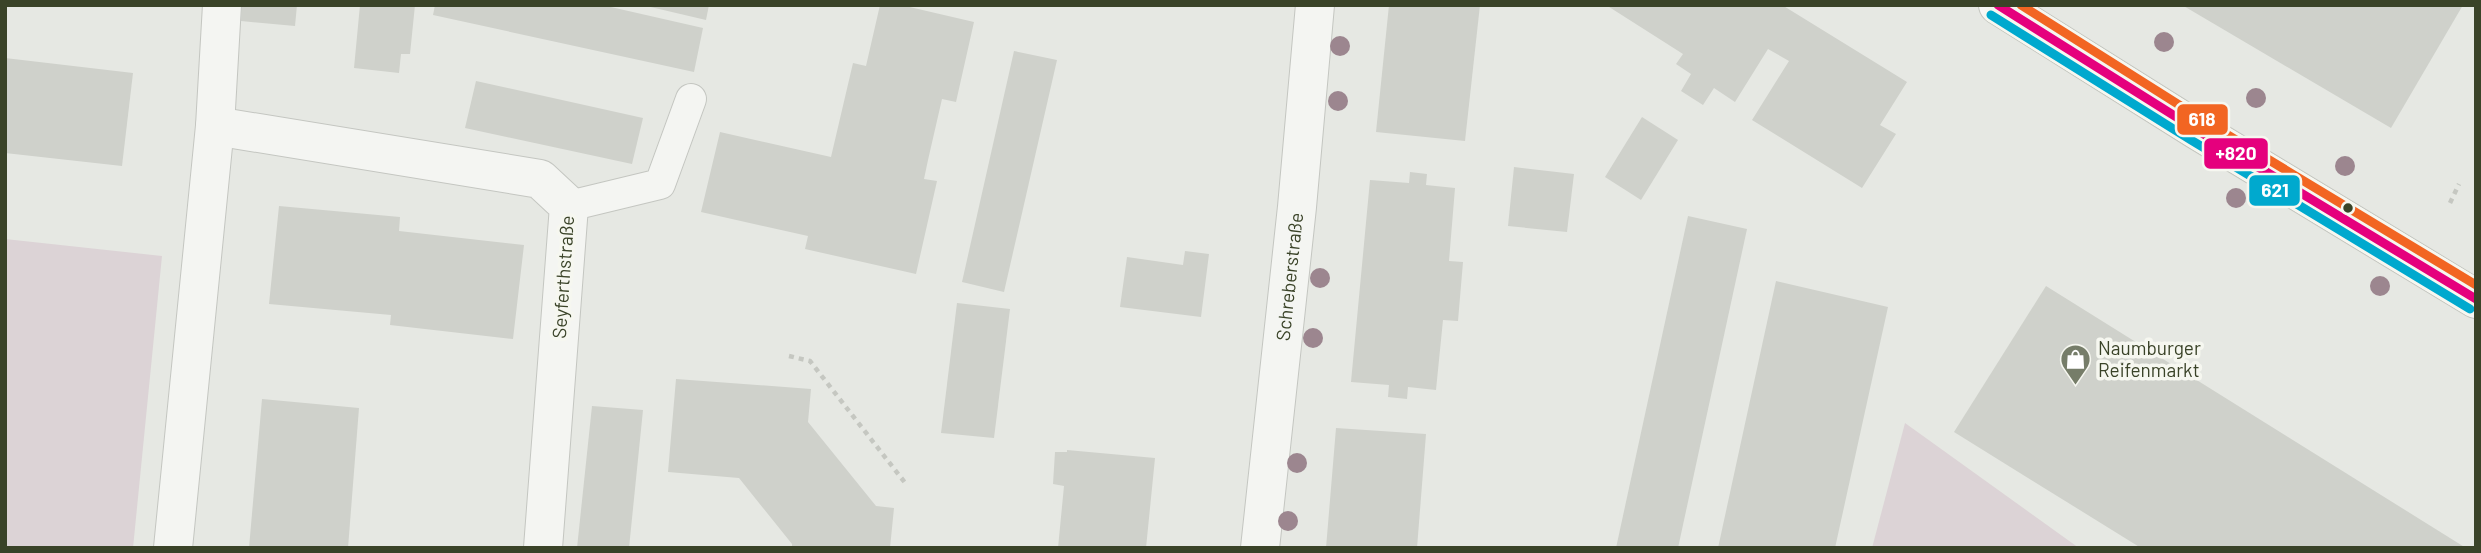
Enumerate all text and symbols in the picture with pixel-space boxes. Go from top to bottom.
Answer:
line badge: 618 [2176,103,2229,136]
text: 618 [2188,107,2216,130]
line badge: +820 [2203,137,2269,170]
text: +820 [2216,141,2256,164]
line badge: 621 [2248,174,2301,207]
text: 621 [2261,178,2289,201]
unlabelled marker [2341,201,2355,215]
street label: Schreberstraße [1271,211,1307,342]
street label: Seyferthstraße [547,215,578,339]
place label: Naumburger Reifenmarkt [2098,336,2201,381]
shop icon: Naumburger Reifenmarkt [2058,342,2092,386]

